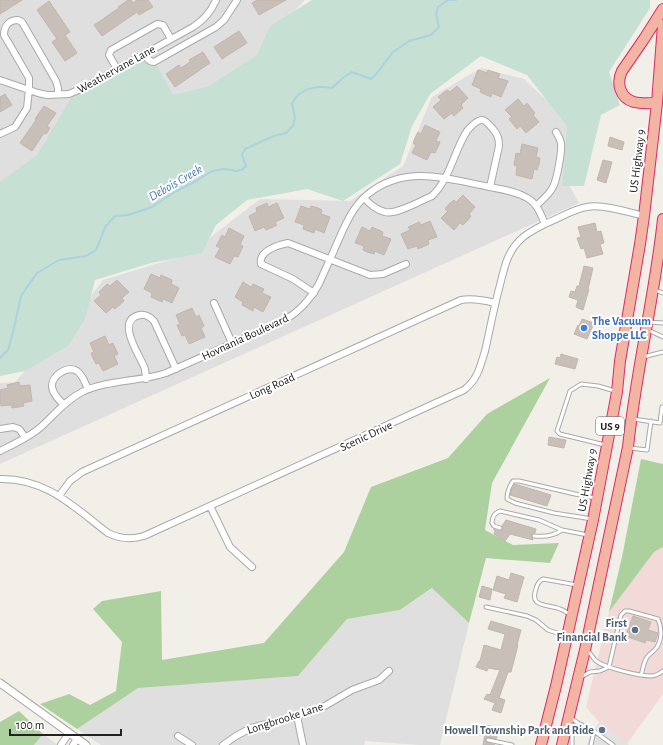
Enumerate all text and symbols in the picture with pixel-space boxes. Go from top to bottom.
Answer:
street label: Weathervane Lane [75,43,157,95]
street label: US Highway 9 [627,128,648,194]
water label: Debois Creek [147,163,205,204]
street label: Hovnania Boulevard [200,312,290,362]
place label: The Vacuum Shoppe LLC [592,315,651,341]
marker: The Vacuum Shoppe LLC [579,323,589,333]
street label: Long Road [247,371,297,401]
road number: US 9 [596,417,624,435]
street label: Scenic Drive [338,419,394,453]
street label: US Highway 9 [576,447,600,513]
place label: First Financial Bank [557,617,627,643]
marker: First Financial Bank [630,625,640,635]
street label: Longbrooke Lane [245,700,325,736]
scale bar [10,711,121,737]
text: 100 m [16,719,44,731]
place label: Howell Township Park and Ride [444,724,594,736]
marker: Howell Township Park and Ride [597,725,607,735]

